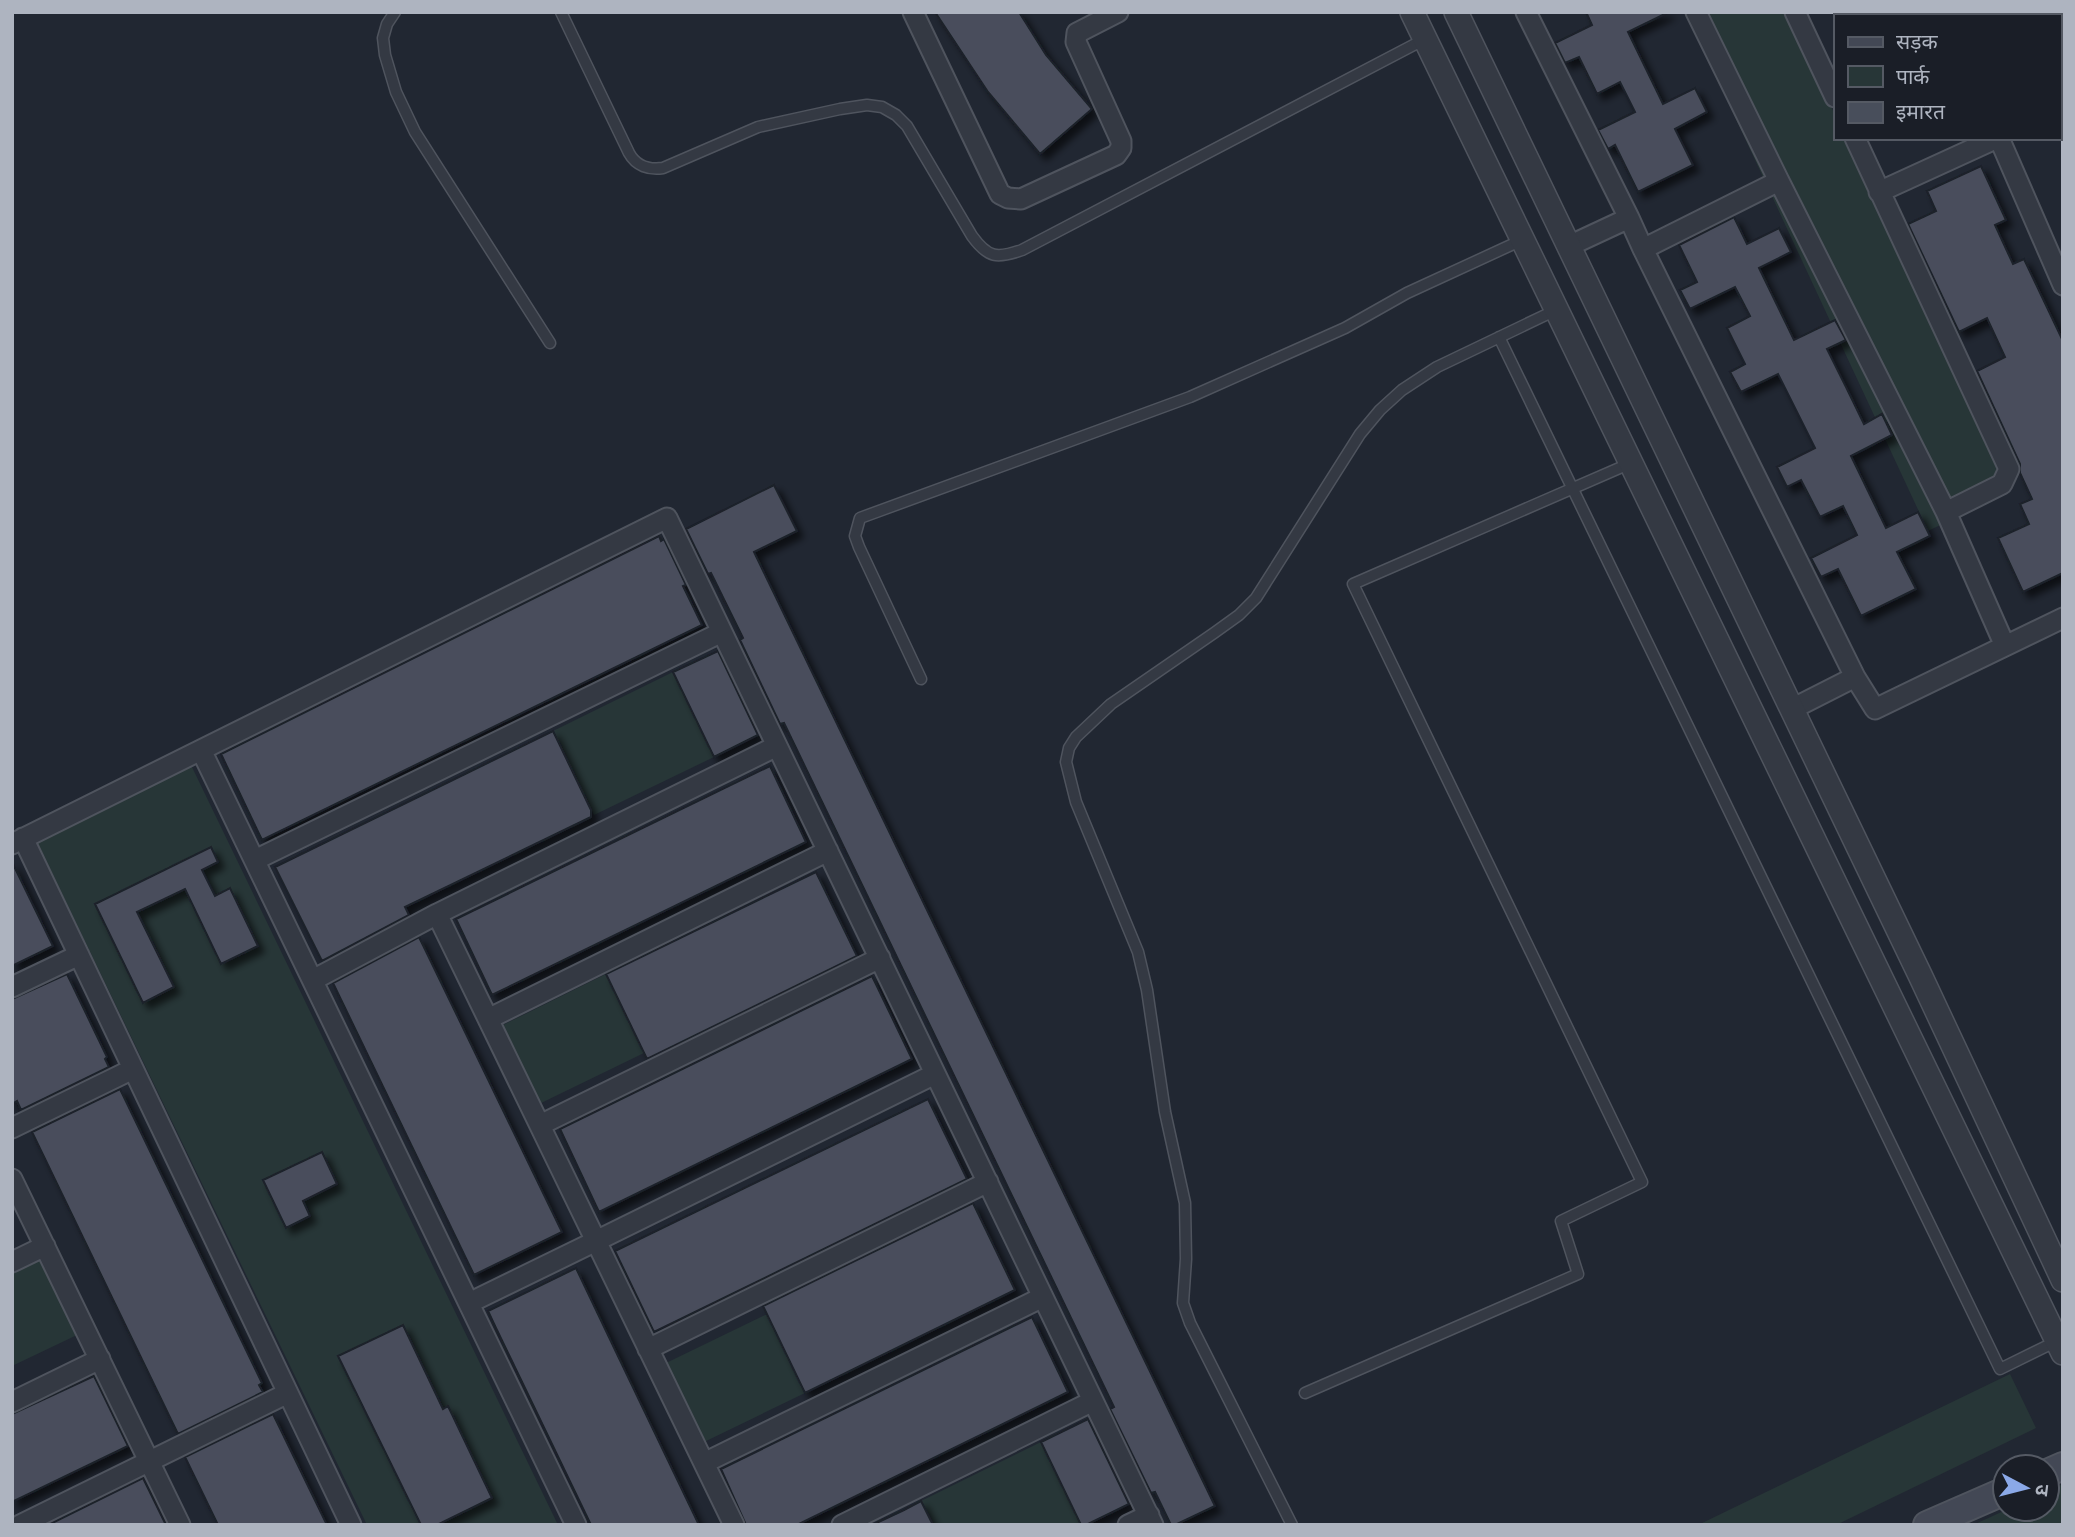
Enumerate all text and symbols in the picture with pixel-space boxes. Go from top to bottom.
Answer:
legend [1834,14,2061,140]
text: सड़क [1896,29,1938,55]
text: पार्क [1896,64,1930,90]
text: इमारत [1896,99,1946,125]
north arrow [1991,1453,2061,1523]
text: उ [2029,1483,2054,1498]

